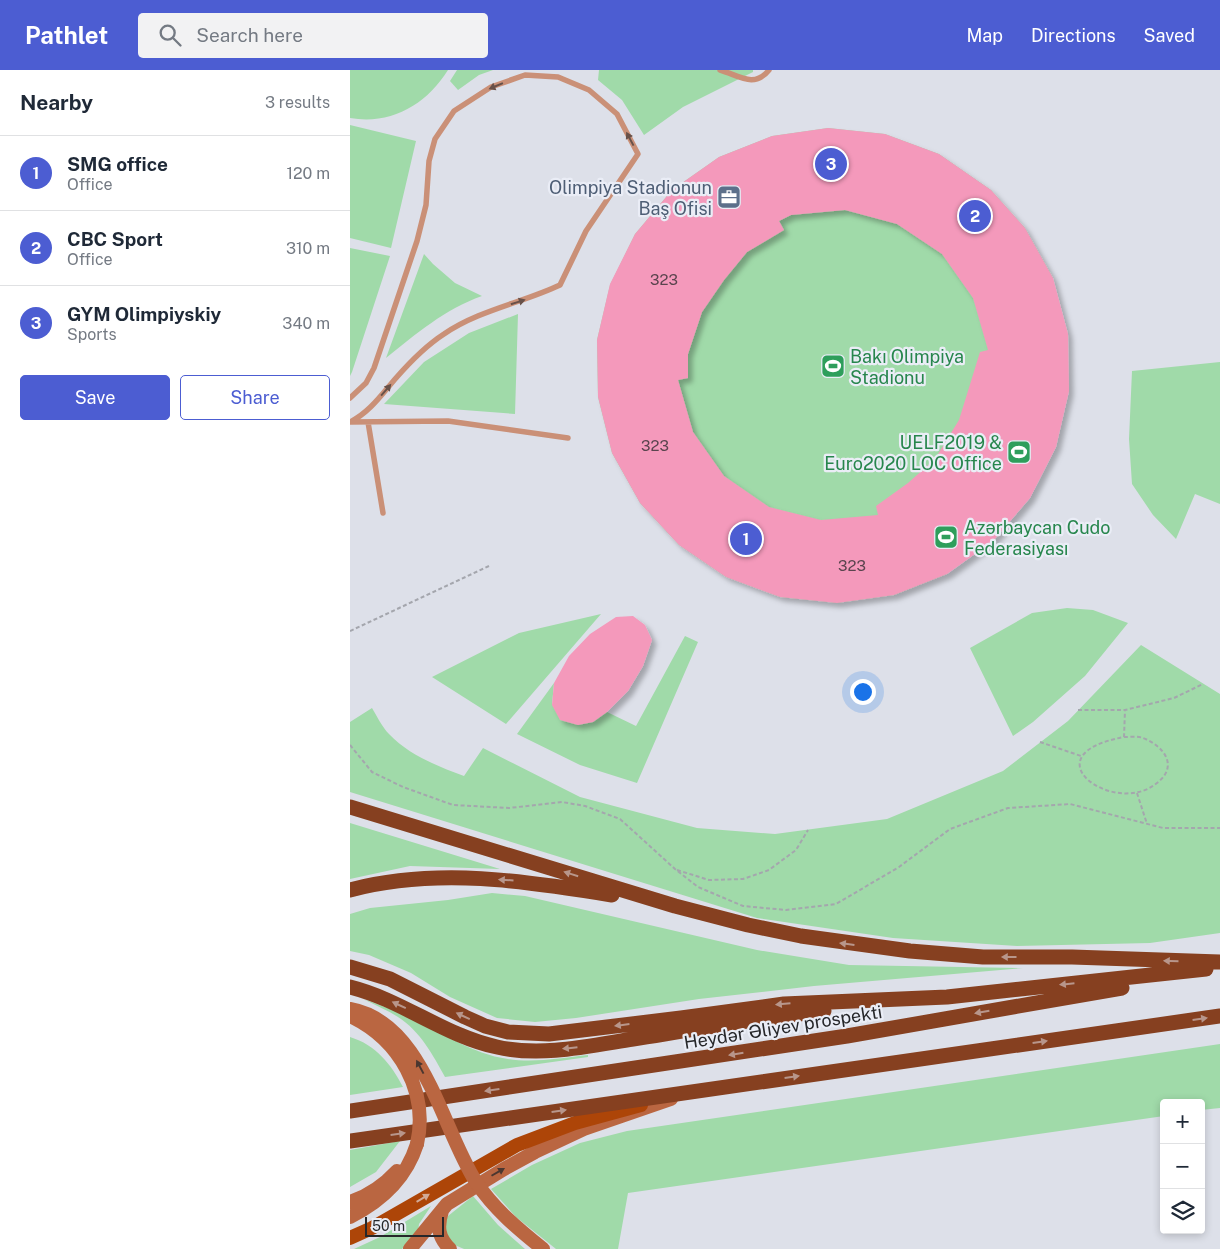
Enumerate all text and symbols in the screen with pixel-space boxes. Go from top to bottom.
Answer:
search box [138,13,488,58]
text: Pathlet [25,21,108,49]
icon: search [156,21,184,49]
text: Search here [196,24,303,46]
text: Map [966,25,1003,46]
text: Directions [1031,25,1116,46]
text: Saved [1144,25,1195,46]
one-way arrow [489,82,503,90]
text: Nearby [20,90,93,115]
text: 3 results [265,93,330,112]
one-way arrow [626,132,634,146]
pin: 3 [815,145,847,183]
text: SMG office [67,153,168,175]
text: 1 [33,164,39,183]
text: 120 m [286,164,330,183]
text: Office [67,175,113,194]
place label: Olimpiya Stadionun Baş Ofisi [549,177,712,219]
office icon: Olimpiya Stadionun Baş Ofisi [716,184,742,210]
pin: 2 [959,197,991,235]
text: CBC Sport [67,228,163,250]
text: 2 [31,239,41,258]
text: 310 m [286,239,330,258]
text: Office [67,250,113,269]
house number: 323 [650,271,678,288]
one-way arrow [511,297,526,305]
text: GYM Olimpiyskiy [67,303,221,325]
text: 3 [31,314,41,333]
text: 340 m [282,314,330,333]
text: Sports [67,325,117,344]
place label: Bakı Olimpiya Stadionu [850,346,964,388]
sports icon: Bakı Olimpiya Stadionu [820,353,846,379]
button: Save [20,375,170,420]
button: Share [180,375,330,420]
one-way arrow [380,384,391,397]
place label: UELF2019 & Euro2020 LOC Office [824,432,1002,474]
house number: 323 [641,437,669,454]
sports icon: UELF2019 & Euro2020 LOC Office [1006,439,1032,465]
place label: Azərbaycan Cudo Federasiyası [964,517,1111,559]
pin: 1 [730,520,762,558]
sports icon: Azərbaycan Cudo Federasiyası [933,524,959,550]
house number: 323 [838,557,866,574]
your location [850,679,876,705]
one-way arrow [563,870,578,878]
one-way arrow [497,876,513,884]
one-way arrow [839,940,855,948]
one-way arrow [1001,953,1017,961]
one-way arrow [1163,956,1179,964]
one-way arrow [1059,980,1075,988]
one-way arrow [392,1001,406,1009]
street label: Heydər Əliyev prospekti [682,1001,884,1053]
one-way arrow [775,1001,791,1009]
one-way arrow [974,1009,990,1017]
one-way arrow [456,1012,470,1020]
one-way arrow [1193,1015,1209,1023]
one-way arrow [614,1021,630,1029]
one-way arrow [1032,1038,1048,1046]
one-way arrow [561,1045,577,1053]
one-way arrow [727,1050,743,1058]
one-way arrow [416,1059,424,1074]
one-way arrow [784,1073,800,1081]
one-way arrow [484,1086,500,1094]
map controls [1160,1099,1205,1234]
button: + [1160,1099,1205,1144]
one-way arrow [551,1106,567,1114]
one-way arrow [391,1129,407,1137]
button: − [1160,1144,1205,1189]
one-way arrow [491,1168,505,1177]
button: layers [1160,1189,1205,1234]
one-way arrow [417,1194,430,1203]
scale bar [365,1214,444,1237]
text: 50 m [372,1218,405,1234]

